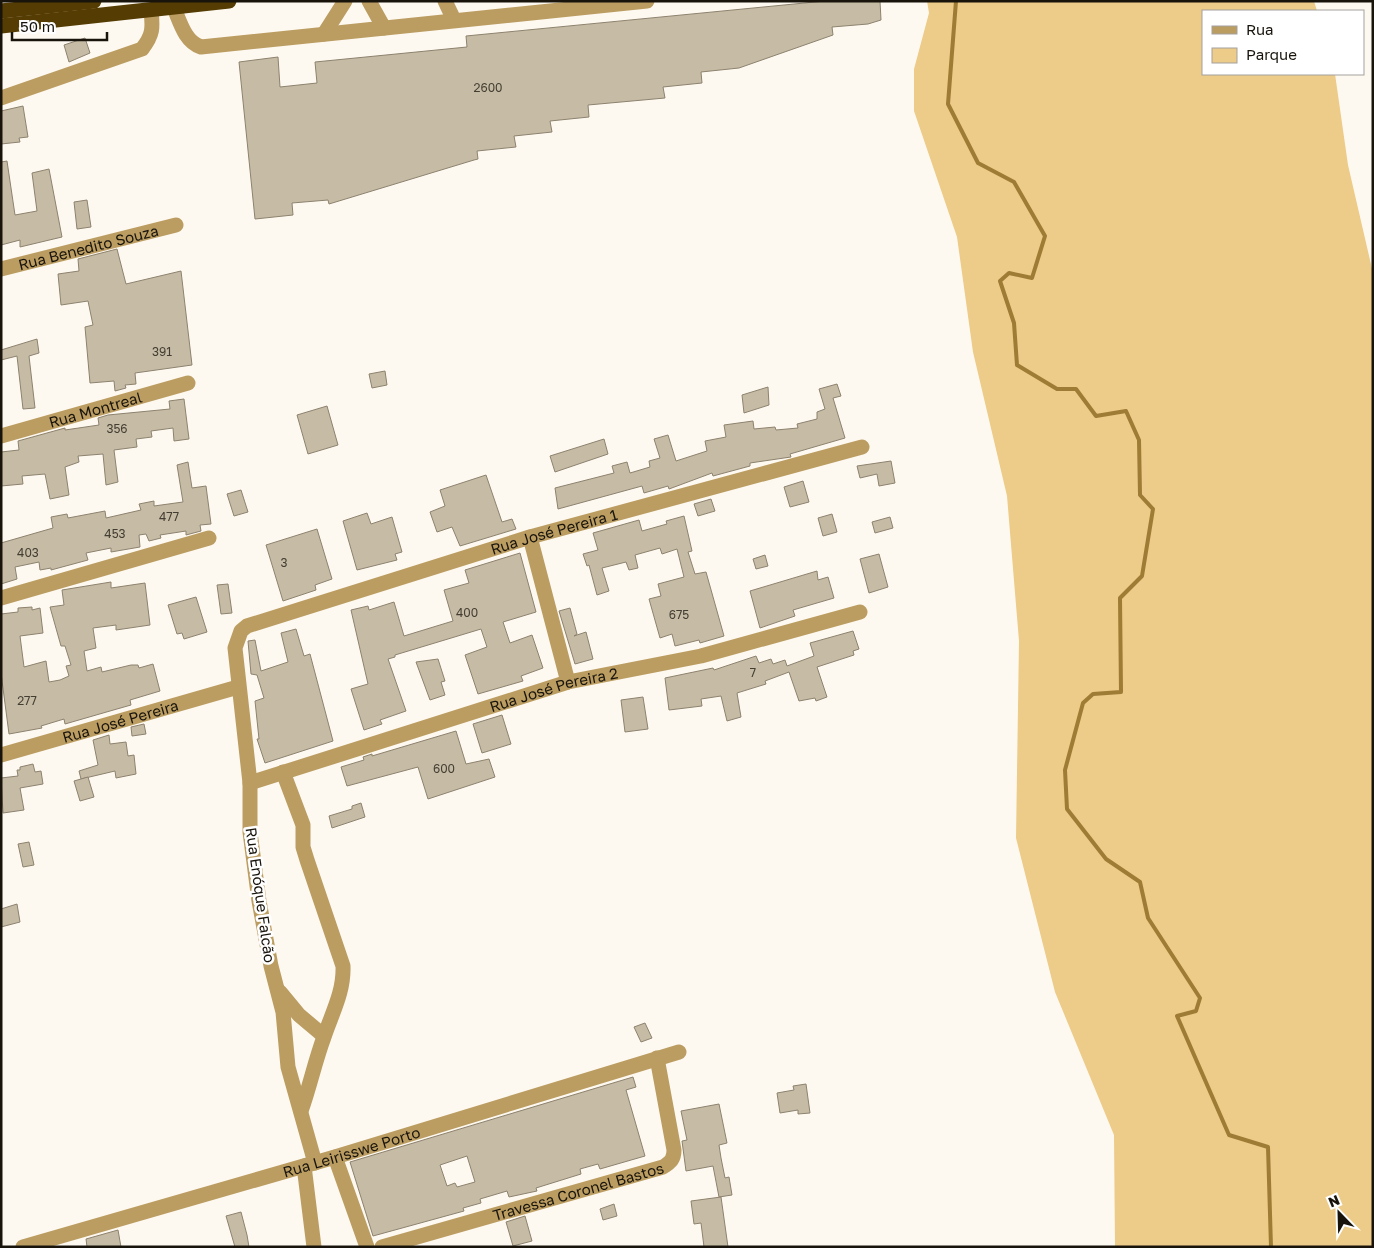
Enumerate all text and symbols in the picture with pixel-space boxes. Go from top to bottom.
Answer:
scale bar [12,10,108,42]
legend [1202,10,1364,75]
text: 50 m [20,17,55,35]
text: Rua [1246,20,1273,38]
text: Parque [1246,45,1297,63]
house number: 2600 [473,80,503,95]
street label: Rua Benedito Souza [16,221,160,273]
house number: 391 [152,344,172,359]
street label: Rua Montreal [47,387,144,431]
house number: 356 [106,421,128,436]
street label: Rua José Pereira 1 [488,505,619,558]
house number: 477 [159,509,179,524]
house number: 453 [104,526,126,541]
house number: 403 [17,545,39,560]
house number: 3 [280,555,288,570]
house number: 400 [456,605,478,620]
house number: 675 [669,607,689,622]
street label: Rua José Pereira 2 [487,663,619,715]
house number: 7 [750,665,756,680]
house number: 277 [17,693,37,708]
street label: Rua José Pereira [60,696,180,746]
house number: 600 [433,761,455,776]
street label: Rua Enóque Falcão [243,826,279,964]
street label: Rua Leirisswe Porto [281,1123,422,1181]
street label: Travessa Coronel Bastos [491,1158,666,1224]
north arrow [1314,1188,1364,1238]
text: N [1326,1191,1342,1210]

